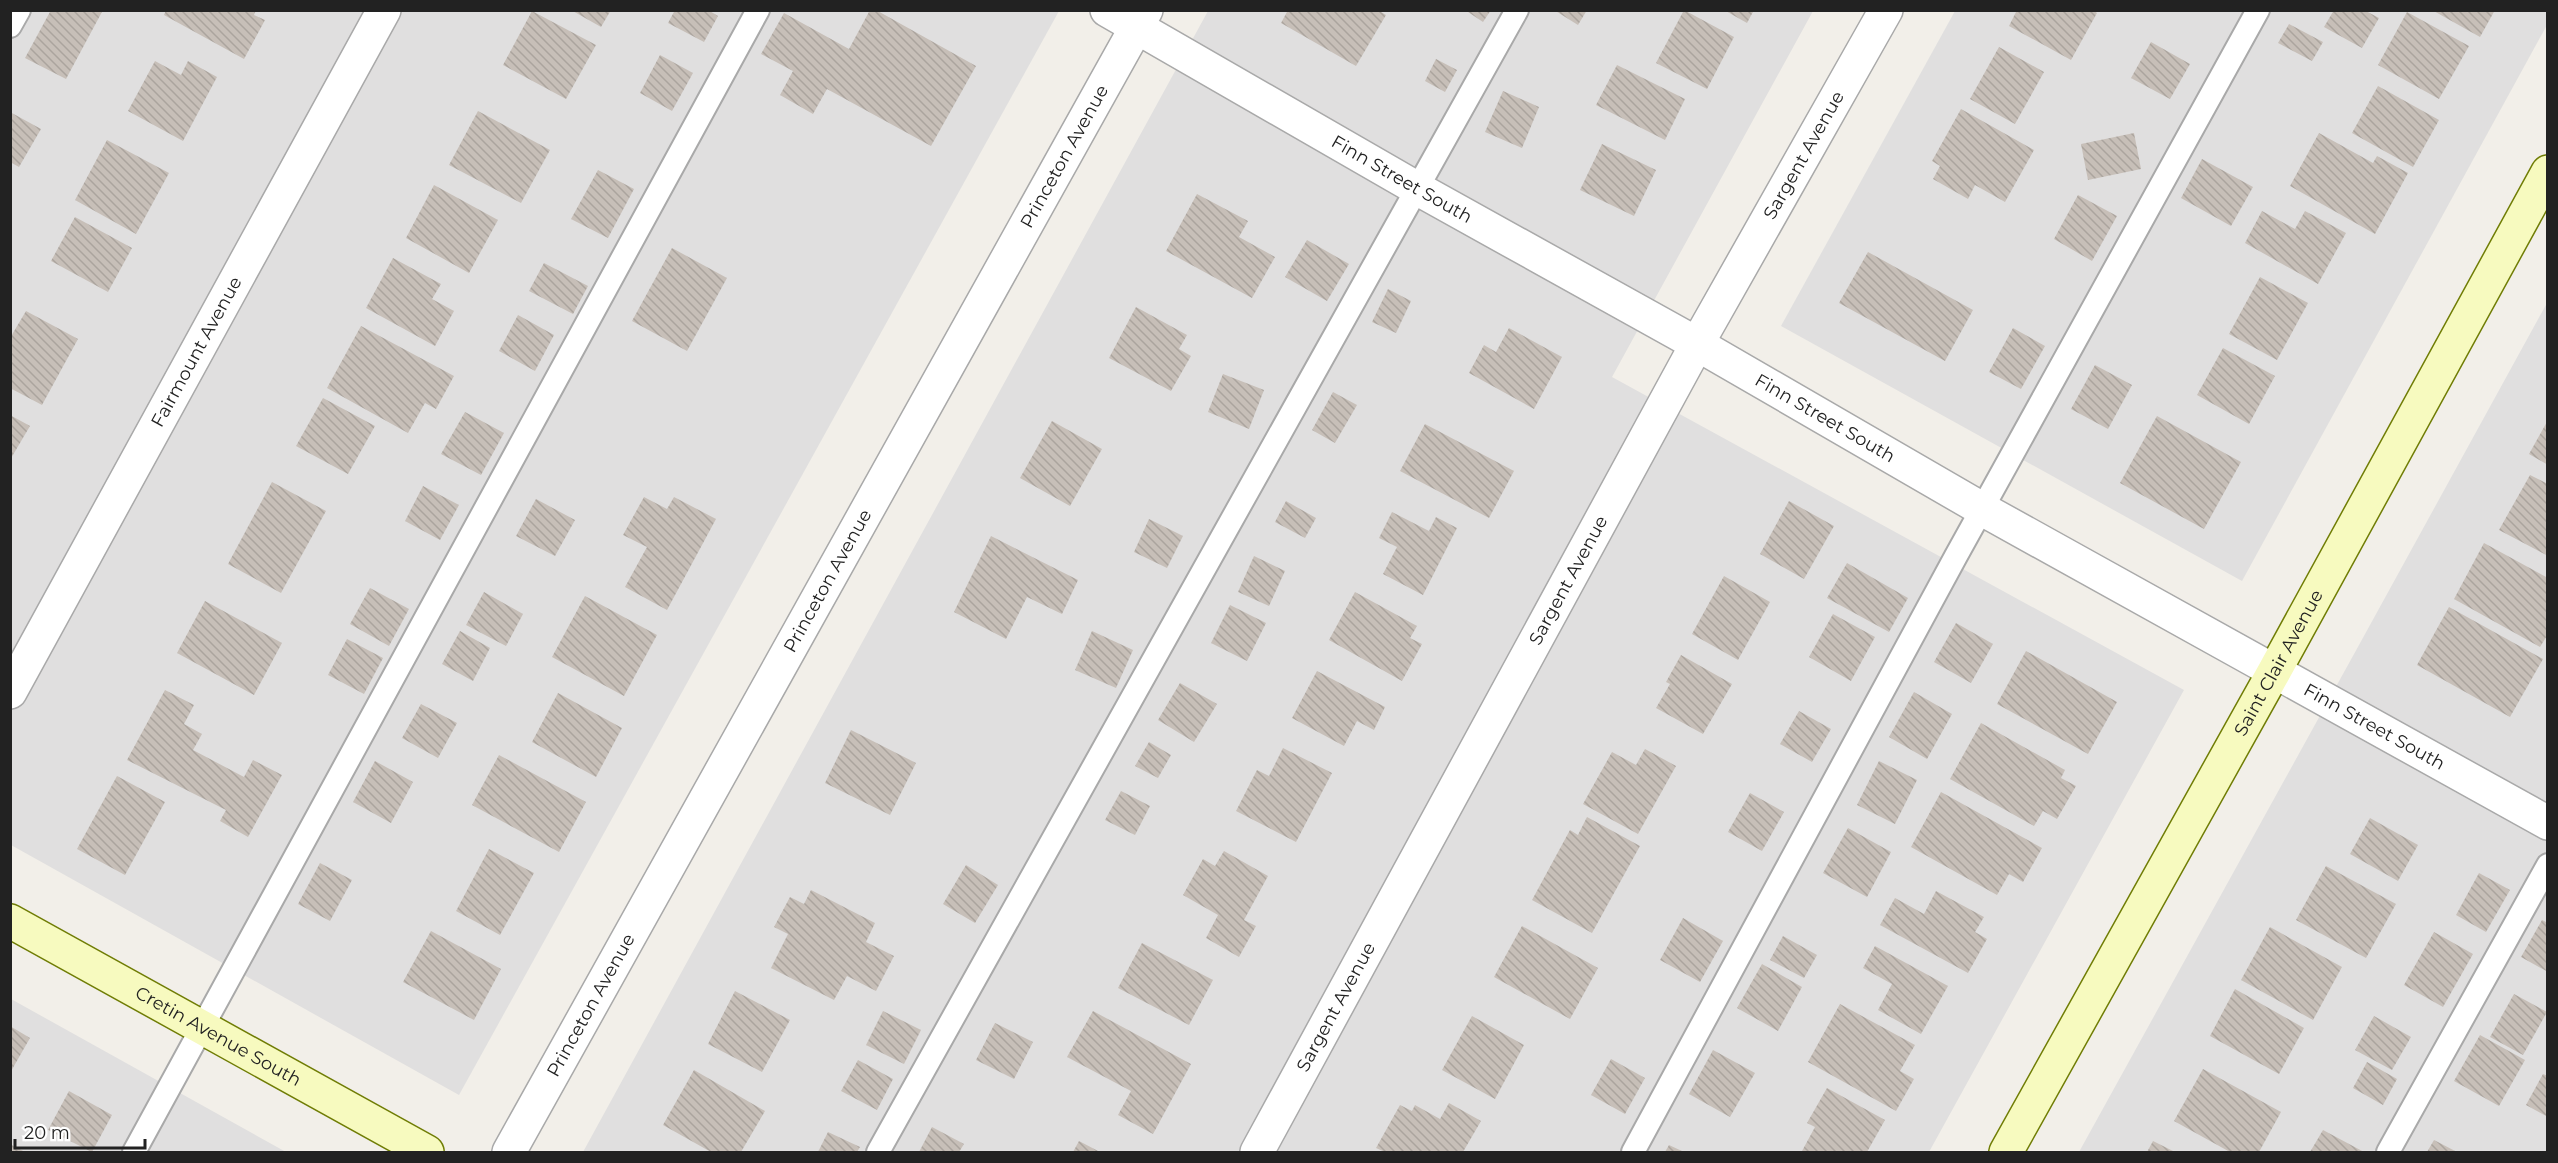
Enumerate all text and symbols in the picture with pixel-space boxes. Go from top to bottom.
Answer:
street label: Princeton Avenue [1016,81,1113,232]
street label: Sargent Avenue [1759,87,1849,223]
street label: Finn Street South [1328,131,1476,228]
street label: Fairmount Avenue [146,273,247,431]
street label: Finn Street South [1751,369,1899,467]
street label: Princeton Avenue [779,505,876,656]
street label: Sargent Avenue [1524,512,1613,649]
street label: Saint Clair Avenue [2229,586,2328,740]
street label: Finn Street South [2300,679,2449,775]
street label: Princeton Avenue [542,930,640,1081]
street label: Sargent Avenue [1292,938,1380,1076]
street label: Cretin Avenue South [131,982,305,1091]
scale bar [15,1112,146,1150]
text: 20 m [24,1122,70,1144]

